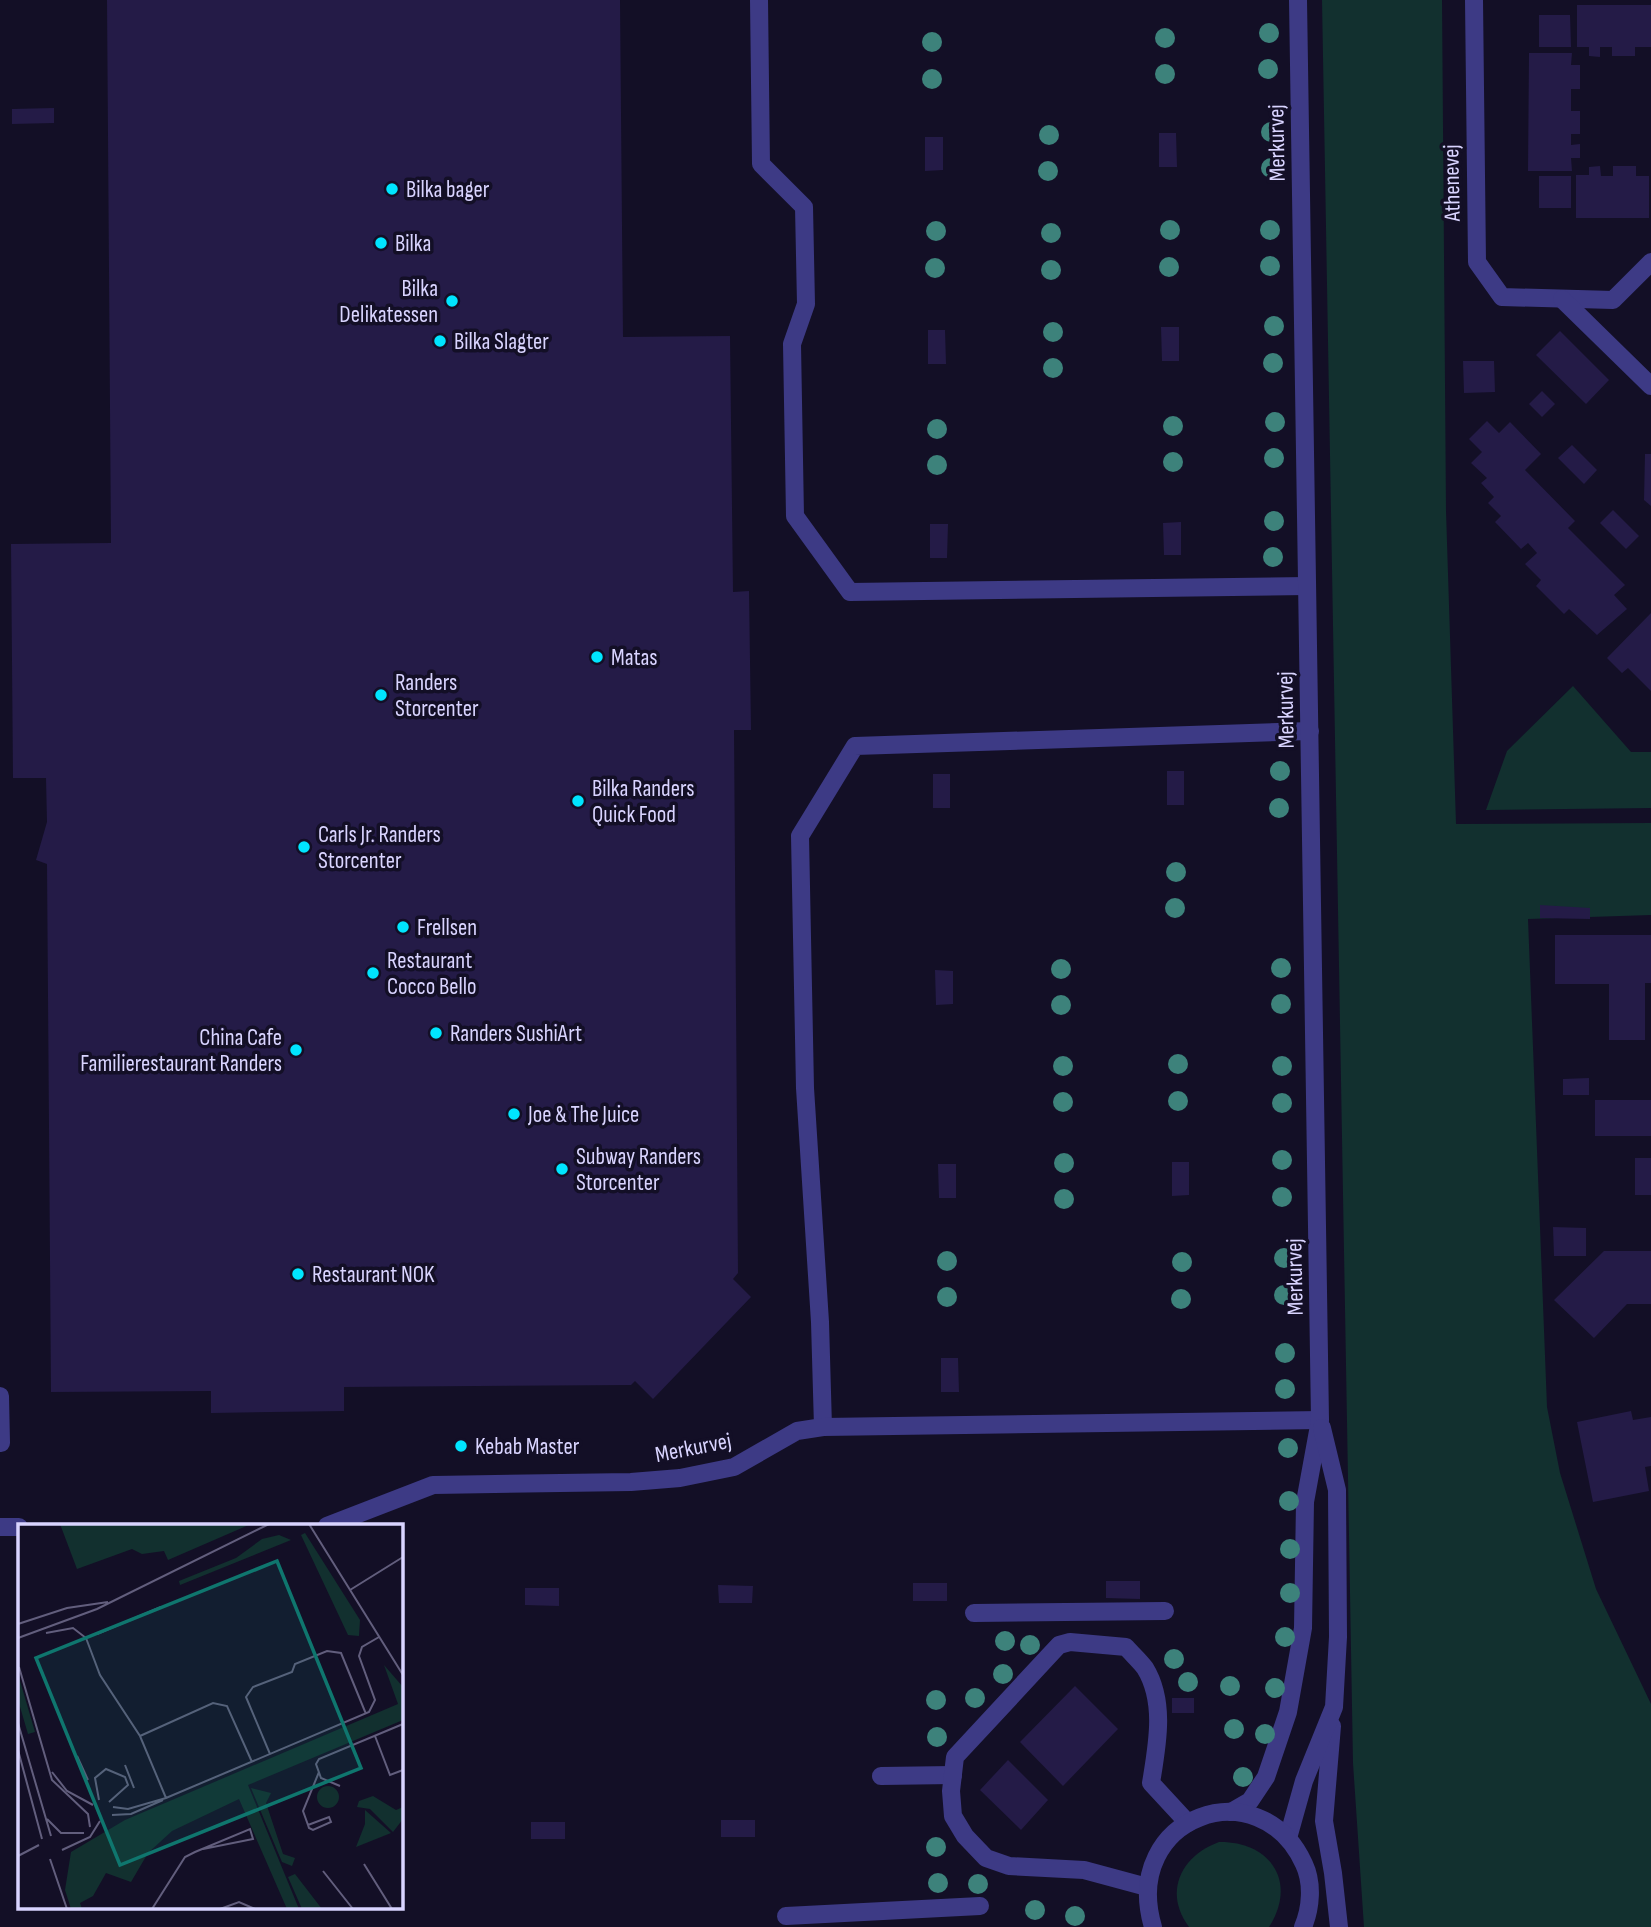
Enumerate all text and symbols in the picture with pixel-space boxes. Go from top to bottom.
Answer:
street label: Merkurvej [1262,104,1292,182]
street label: Athenevej [1437,144,1467,223]
place label: Bilka bager [406,176,490,204]
marker: Bilka bager [384,181,400,197]
place label: Bilka [395,230,431,258]
marker: Bilka [373,235,389,251]
place label: Bilka Delikatessen [339,275,438,329]
marker: Bilka Delikatessen [444,293,460,309]
place label: Bilka Slagter [454,328,549,356]
marker: Bilka Slagter [432,333,448,349]
place label: Matas [611,644,658,672]
marker: Matas [589,649,605,665]
place label: Randers Storcenter [395,669,479,723]
street label: Merkurvej [1271,671,1301,749]
marker: Randers Storcenter [373,687,389,703]
place label: Bilka Randers Quick Food [592,775,694,829]
marker: Bilka Randers Quick Food [570,793,586,809]
place label: Carls Jr. Randers Storcenter [318,821,441,875]
marker: Carls Jr. Randers Storcenter [296,839,312,855]
place label: Frellsen [417,914,477,942]
marker: Frellsen [395,919,411,935]
place label: Restaurant Cocco Bello [387,947,477,1001]
marker: Restaurant Cocco Bello [365,965,381,981]
place label: Randers SushiArt [450,1020,582,1048]
place label: China Cafe Familierestaurant Randers [80,1024,282,1078]
marker: Randers SushiArt [428,1025,444,1041]
marker: China Cafe Familierestaurant Randers [288,1042,304,1058]
place label: Joe & The Juice [527,1101,639,1129]
marker: Joe & The Juice [506,1106,522,1122]
place label: Subway Randers Storcenter [576,1143,701,1197]
marker: Subway Randers Storcenter [554,1161,570,1177]
street label: Merkurvej [1280,1238,1310,1316]
place label: Restaurant NOK [312,1261,435,1289]
marker: Restaurant NOK [290,1266,306,1282]
street label: Merkurvej [653,1427,734,1469]
place label: Kebab Master [475,1433,580,1461]
marker: Kebab Master [453,1438,469,1454]
inset map [18,1524,402,1910]

